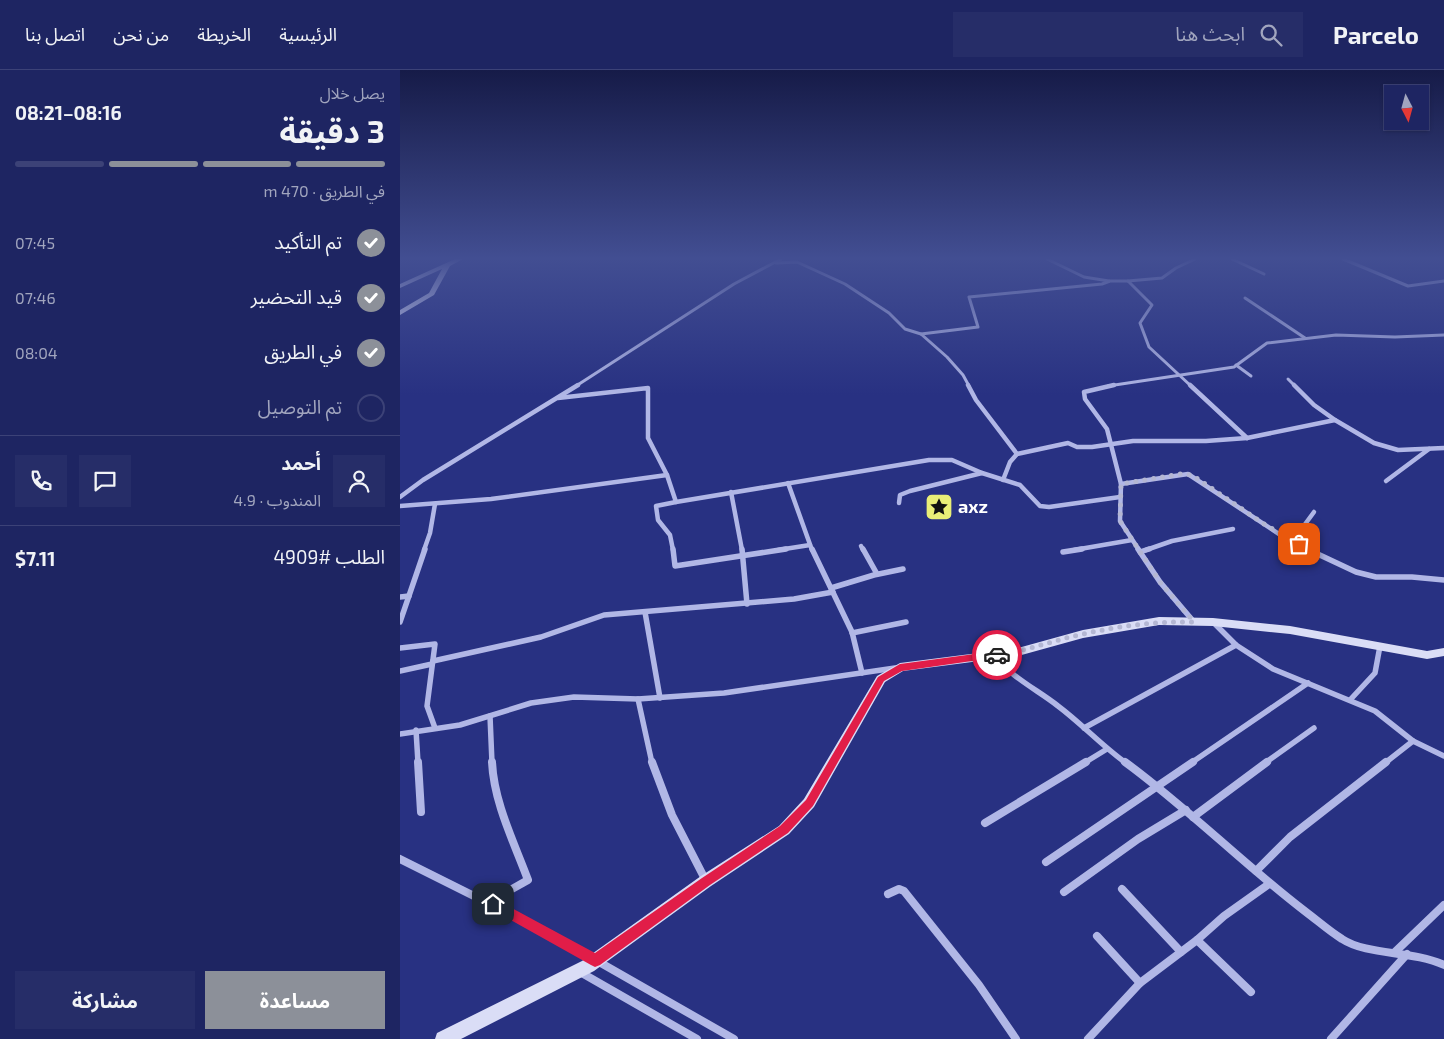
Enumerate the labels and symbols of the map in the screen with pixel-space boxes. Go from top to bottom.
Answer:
north arrow [1384,85,1429,130]
place icon: axz [924,492,954,522]
place label: axz [958,495,988,517]
pin [1278,523,1320,565]
courier [972,630,1022,680]
pin [472,883,514,925]

